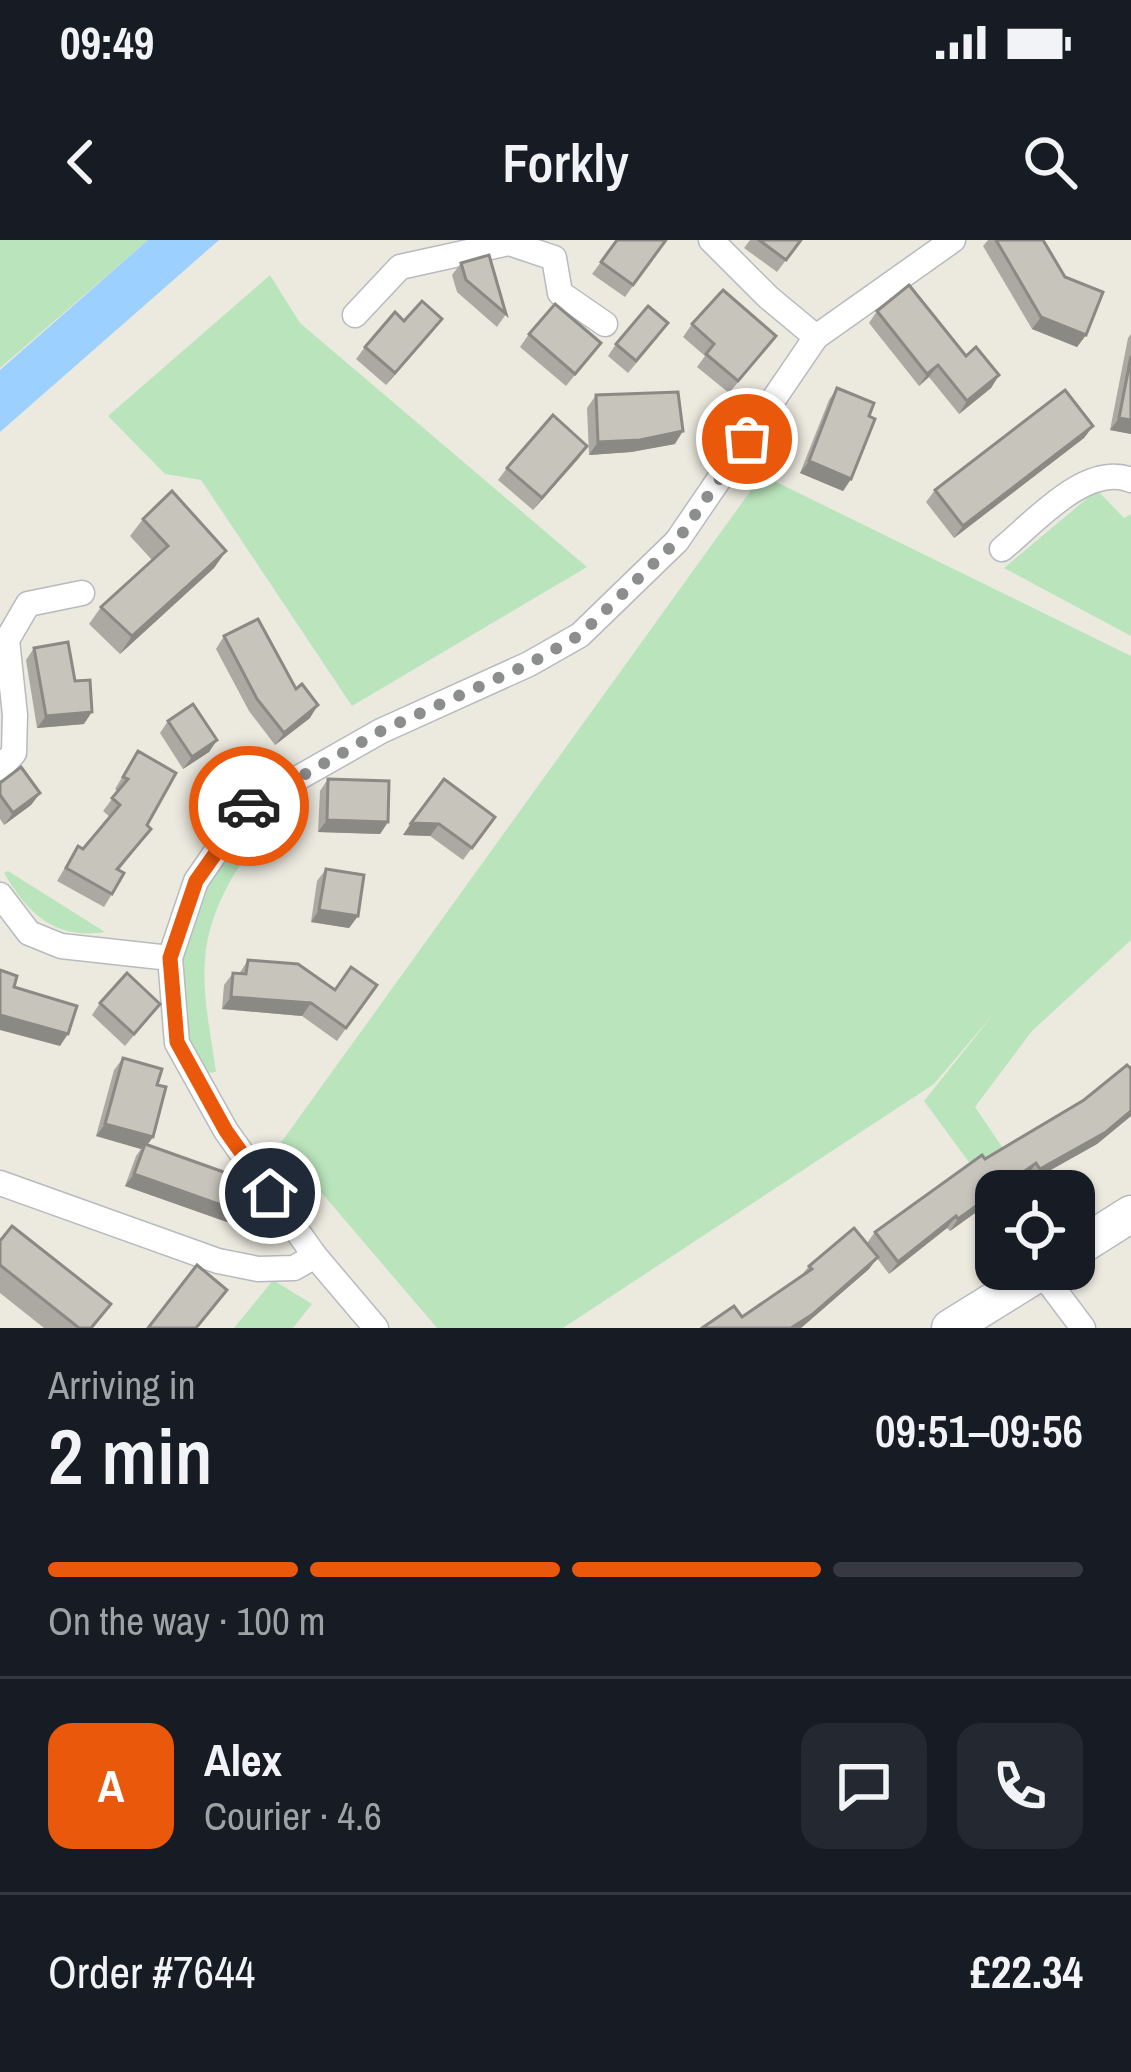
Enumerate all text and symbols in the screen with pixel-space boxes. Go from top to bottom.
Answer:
text: 09:49 [60,12,154,73]
text: Forkly [502,126,629,199]
icon: back [48,129,114,195]
icon: search [1017,129,1083,195]
pin [696,388,798,490]
icon: bag [714,406,780,472]
courier [189,746,309,866]
icon: car [216,773,282,839]
pin [219,1142,321,1244]
icon: home [237,1160,303,1226]
map controls [975,1170,1095,1290]
button: locate [975,1170,1095,1290]
text: Arriving in [48,1359,196,1411]
text: 09:51–09:56 [875,1400,1083,1461]
text: 2 min [48,1403,213,1508]
text: On the way · 100 m [48,1595,325,1647]
button: chat [801,1723,927,1849]
button: phone [957,1723,1083,1849]
text: Alex [204,1729,282,1790]
text: A [98,1755,124,1816]
text: Courier · 4.6 [204,1790,382,1842]
text: Order #7644 [48,1941,255,2002]
text: £22.34 [970,1941,1083,2002]

